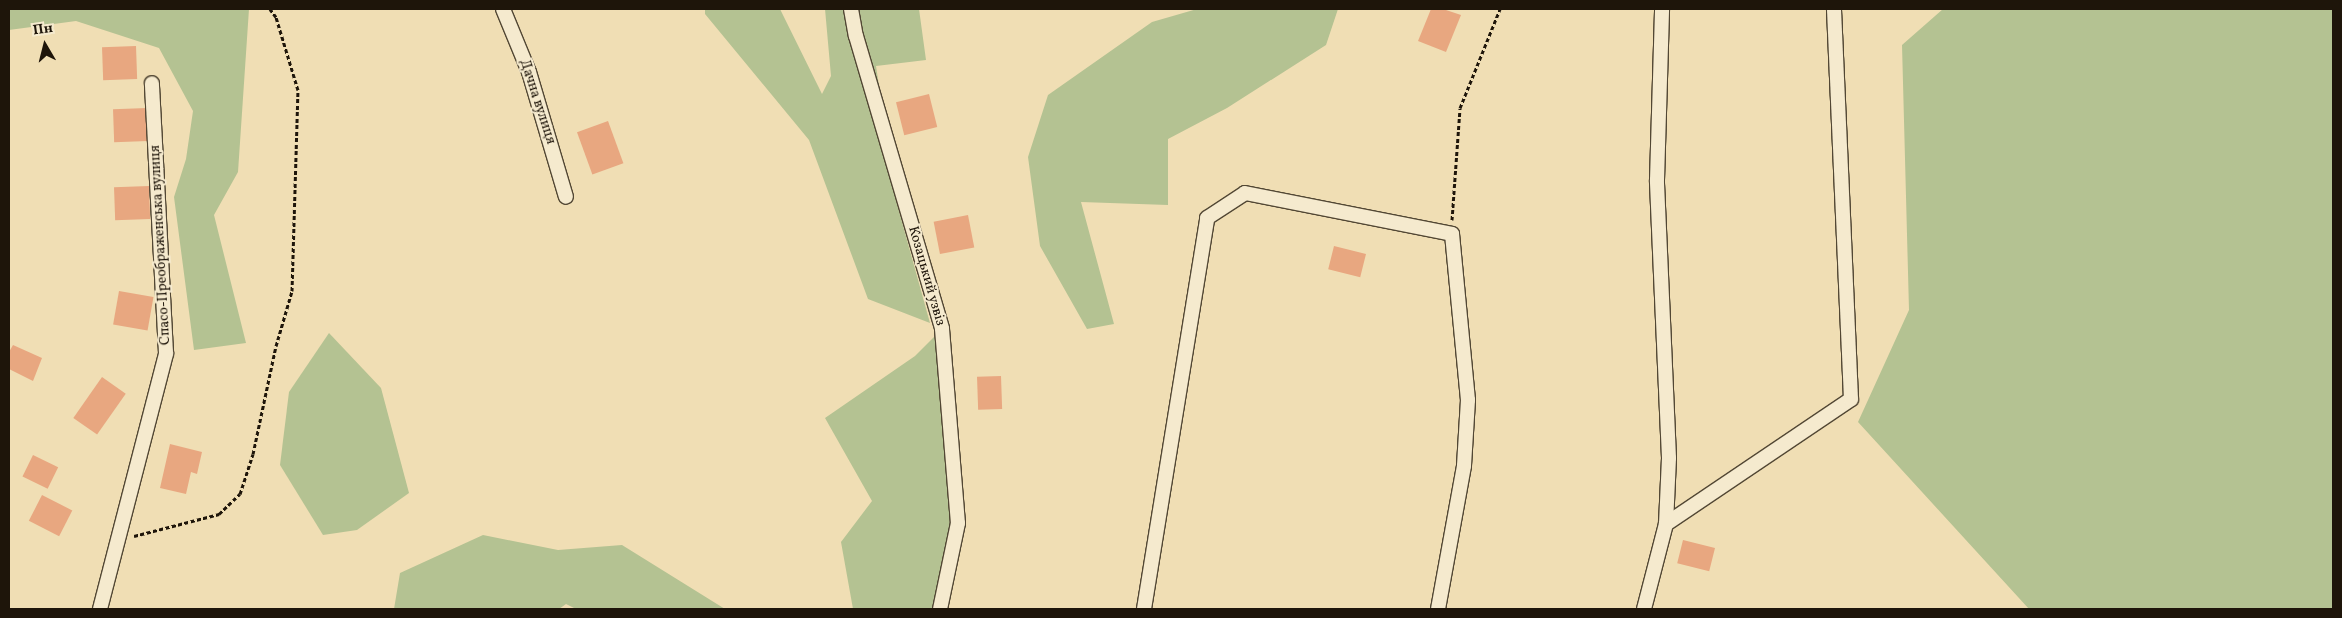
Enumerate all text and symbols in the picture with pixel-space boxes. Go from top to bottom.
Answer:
text: Пн [32,19,54,40]
north arrow [20,20,70,70]
street label: Дачна вулиця [515,57,559,147]
street label: Спасо-Преображенська вулиця [147,145,175,345]
street label: Козацький узвіз [904,224,948,328]

